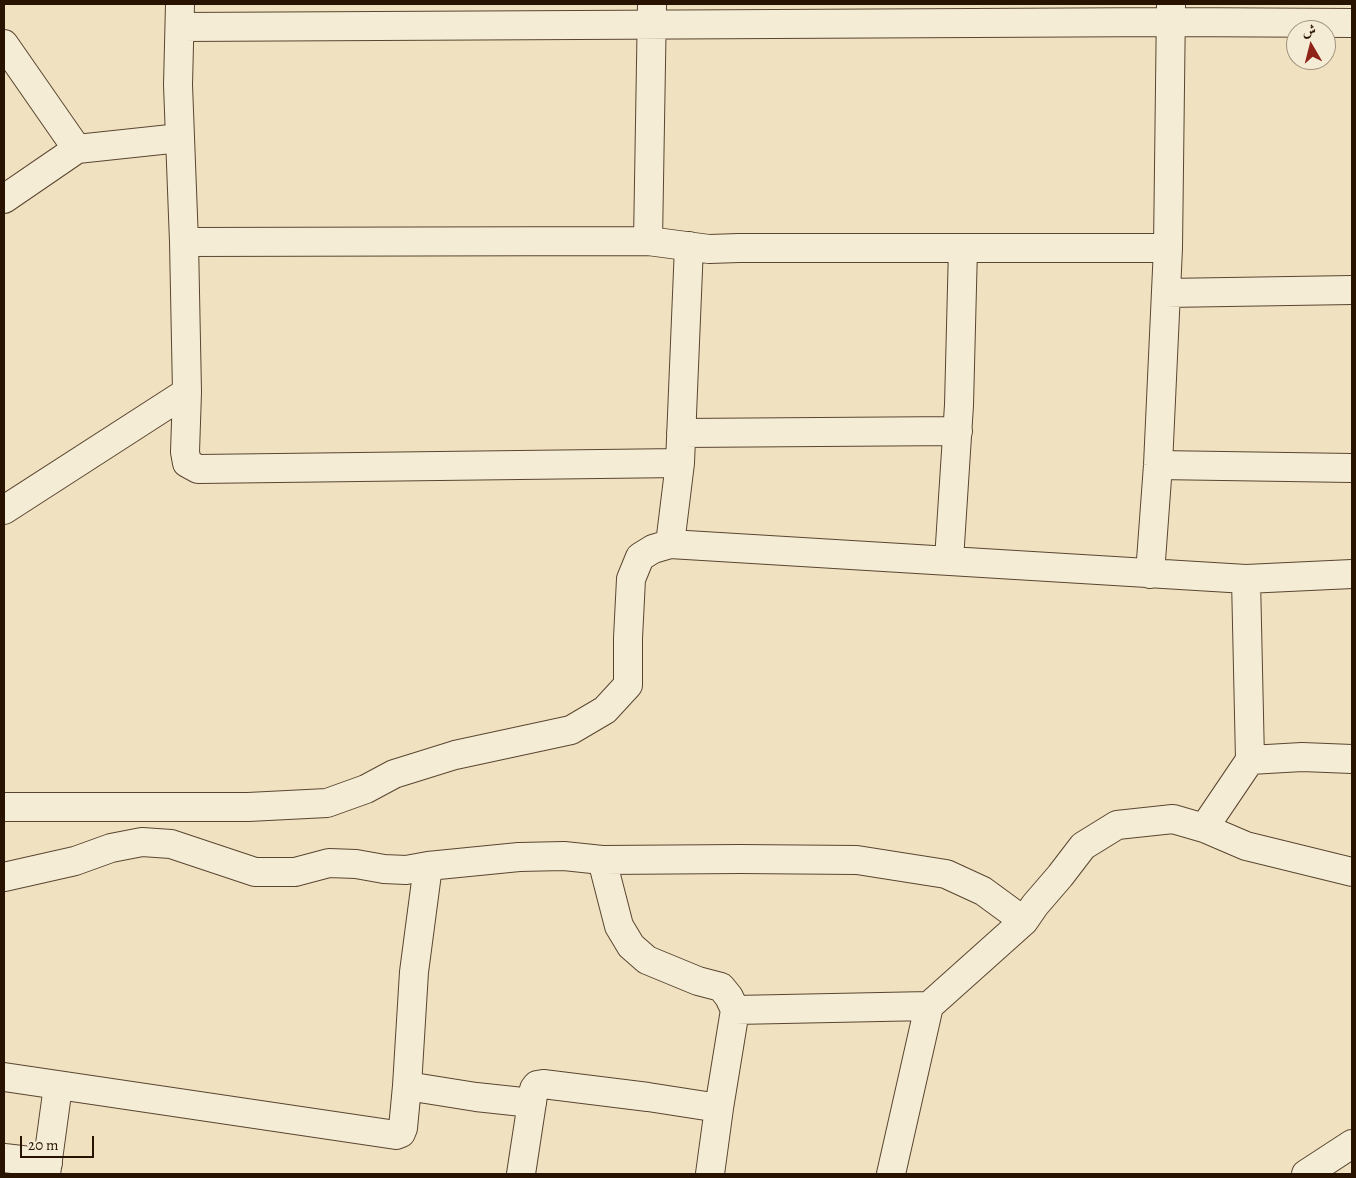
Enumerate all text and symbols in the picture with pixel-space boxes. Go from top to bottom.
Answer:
north arrow [1286,20,1336,70]
text: ش [1301,20,1317,41]
scale bar [22,1126,96,1158]
text: 20 m [28,1135,59,1155]

